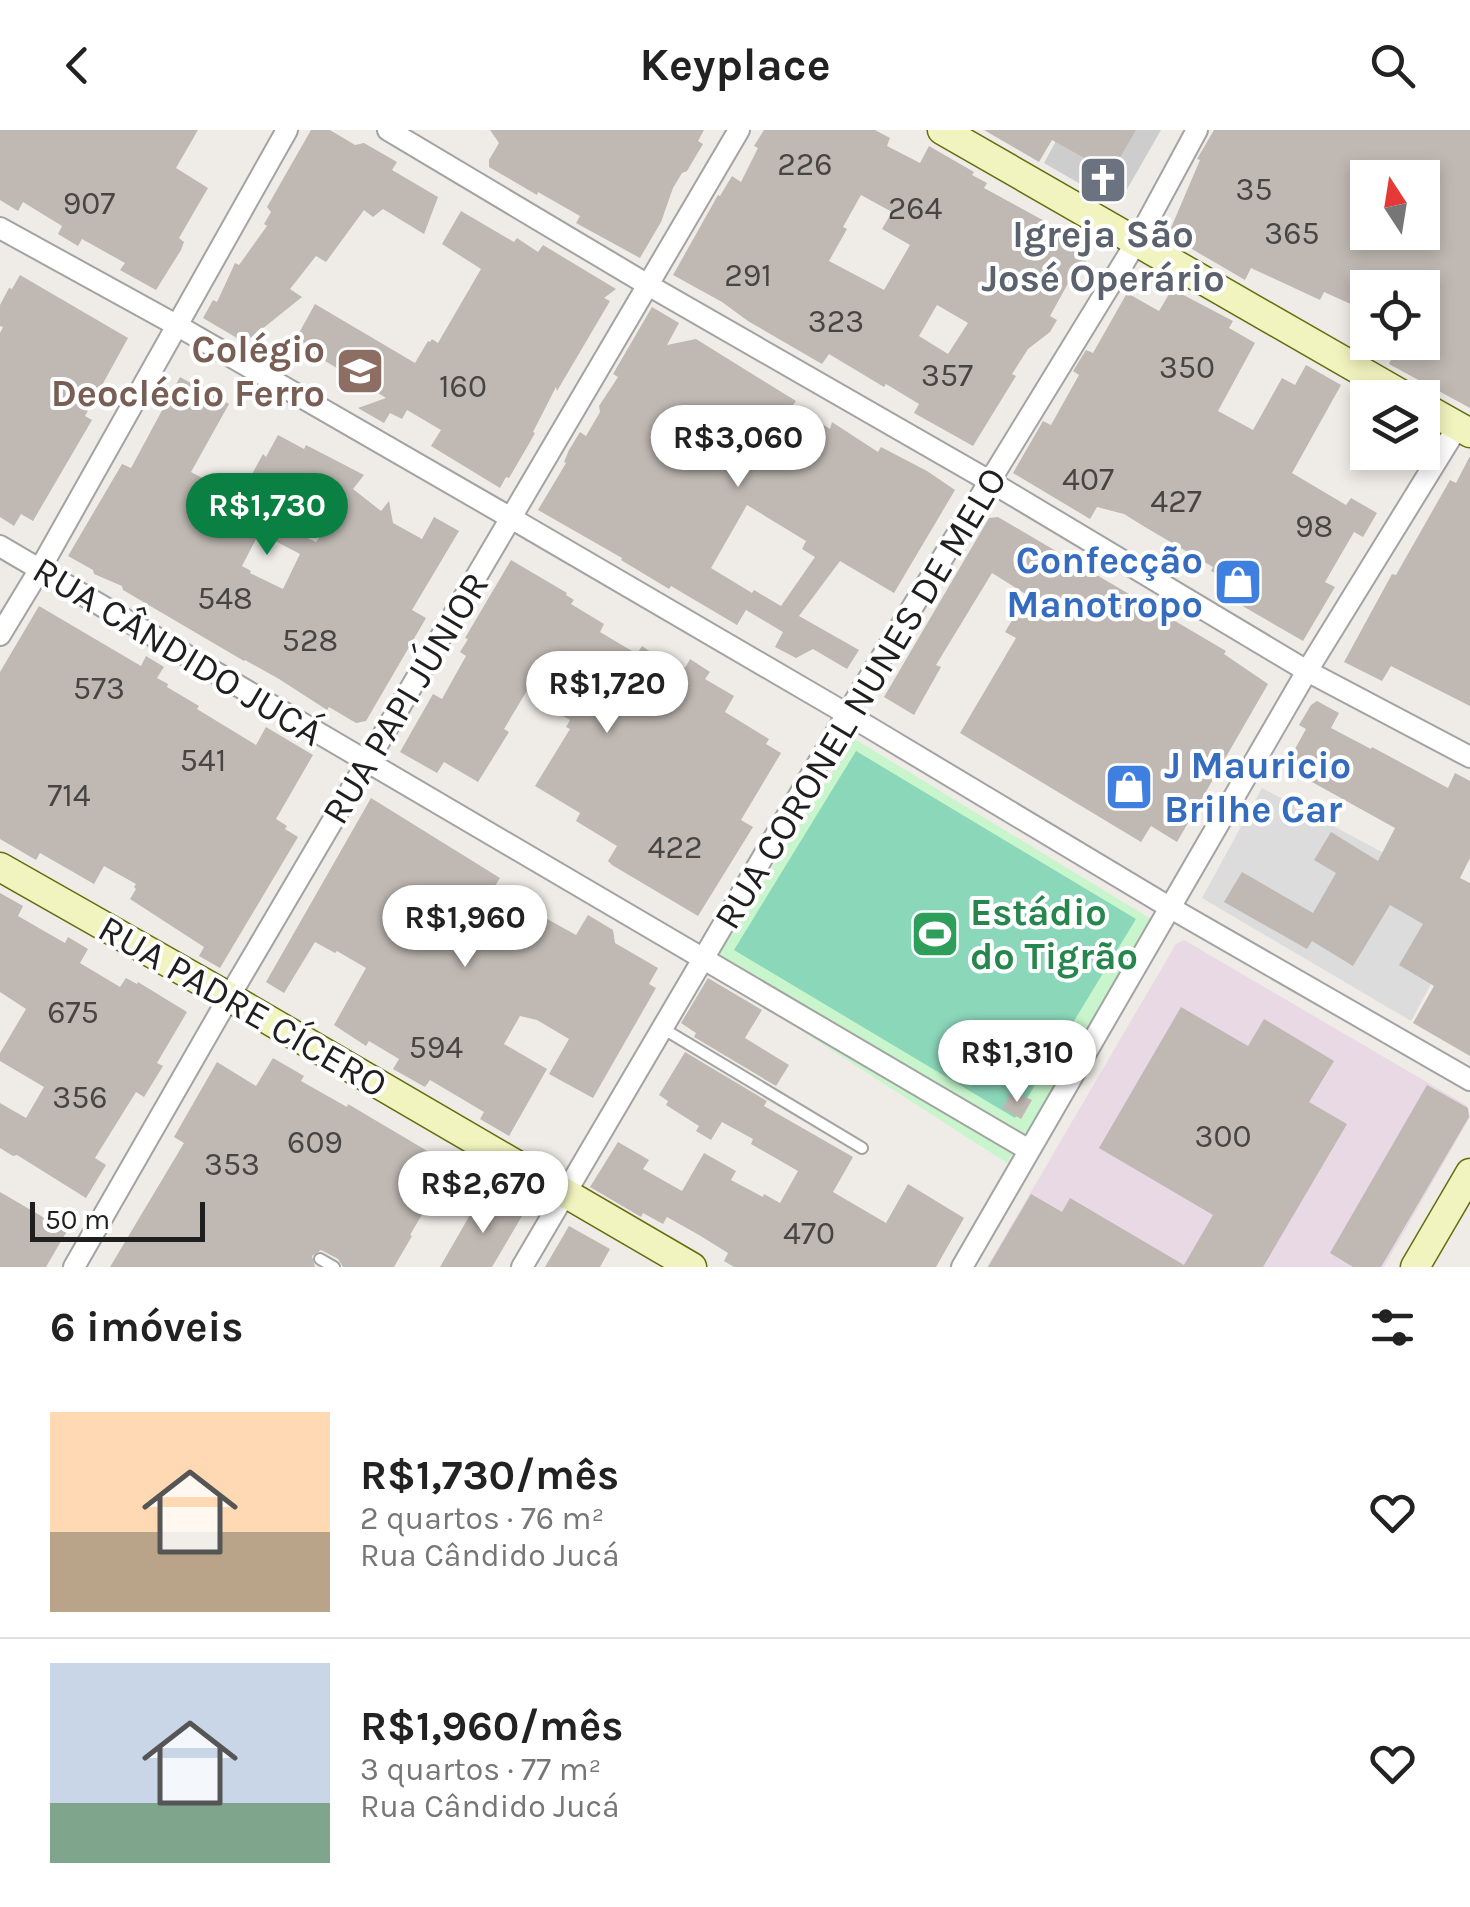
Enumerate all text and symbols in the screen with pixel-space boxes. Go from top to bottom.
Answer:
icon: back [50,38,105,93]
icon: search [1365,38,1420,93]
text: Keyplace [639,39,831,91]
house number: 226 [777,146,833,183]
church icon: Igreja São José Operário [1077,154,1129,206]
north arrow [1350,160,1440,250]
map controls [1350,160,1440,470]
house number: 35 [1236,171,1272,208]
house number: 907 [63,185,115,222]
house number: 264 [888,190,942,227]
place label: Igreja São José Operário [981,212,1225,301]
house number: 365 [1264,215,1320,252]
house number: 291 [724,257,772,294]
button: locate [1350,270,1440,360]
house number: 323 [808,303,864,340]
place label: Colégio Deoclécio Ferro [51,327,325,416]
school or university icon: Colégio Deoclécio Ferro [334,345,386,397]
house number: 350 [1159,349,1215,386]
house number: 357 [921,357,973,394]
house number: 160 [439,368,487,405]
button: layers [1350,380,1440,470]
pin: R$3,060 [646,405,830,490]
text: R$3,060 [673,419,803,456]
street label: RUA CORONEL NUNES DE MELO [705,459,1016,937]
house number: 407 [1062,461,1114,498]
pin: R$1,730 [175,473,359,558]
house number: 427 [1150,483,1202,520]
text: R$1,730 [208,487,326,524]
house number: 98 [1295,508,1333,545]
place label: Confecção Manotropo [1006,538,1203,627]
street label: RUA CÂNDIDO JUCÁ [25,546,331,756]
shop icon: Confecção Manotropo [1212,556,1264,608]
street label: RUA PAPI JÚNIOR [312,564,498,832]
house number: 548 [197,580,253,617]
house number: 528 [282,622,338,659]
pin: R$1,720 [515,651,699,736]
text: R$1,720 [548,665,666,702]
house number: 573 [73,670,125,707]
house number: 541 [180,742,226,779]
place label: J Mauricio Brilhe Car [1164,743,1351,832]
shop icon: J Mauricio Brilhe Car [1103,761,1155,813]
house number: 714 [47,777,91,814]
house number: 422 [648,829,702,866]
pin: R$1,960 [373,885,557,970]
place label: Estádio do Tigrão [970,890,1138,979]
text: R$1,960 [404,899,526,936]
street label: RUA PADRE CÍCERO [91,905,395,1107]
sports icon: Estádio do Tigrão [909,908,961,960]
house number: 675 [47,994,99,1031]
pin: R$1,310 [925,1020,1109,1105]
house number: 594 [409,1029,463,1066]
text: R$1,310 [960,1034,1074,1071]
house number: 356 [52,1079,108,1116]
house number: 300 [1195,1118,1251,1155]
house number: 609 [287,1124,343,1161]
house number: 353 [204,1146,260,1183]
pin: R$2,670 [391,1151,575,1236]
text: R$2,670 [420,1165,546,1202]
scale bar [30,1197,205,1242]
text: 50 m [45,1203,110,1236]
house number: 470 [783,1215,835,1252]
icon: filters [1365,1300,1420,1355]
text: 6 imóveis [50,1302,244,1352]
text: R$1,730/mês [360,1450,619,1500]
icon: home [130,1452,250,1572]
icon: heart [1365,1485,1420,1540]
text: 2 quartos · 76 m² [360,1500,604,1537]
text: Rua Cândido Jucá [360,1537,620,1574]
text: R$1,960/mês [360,1701,623,1751]
icon: home [130,1703,250,1823]
icon: heart [1365,1736,1420,1791]
text: 3 quartos · 77 m² [360,1751,601,1788]
text: Rua Cândido Jucá [360,1788,620,1825]

